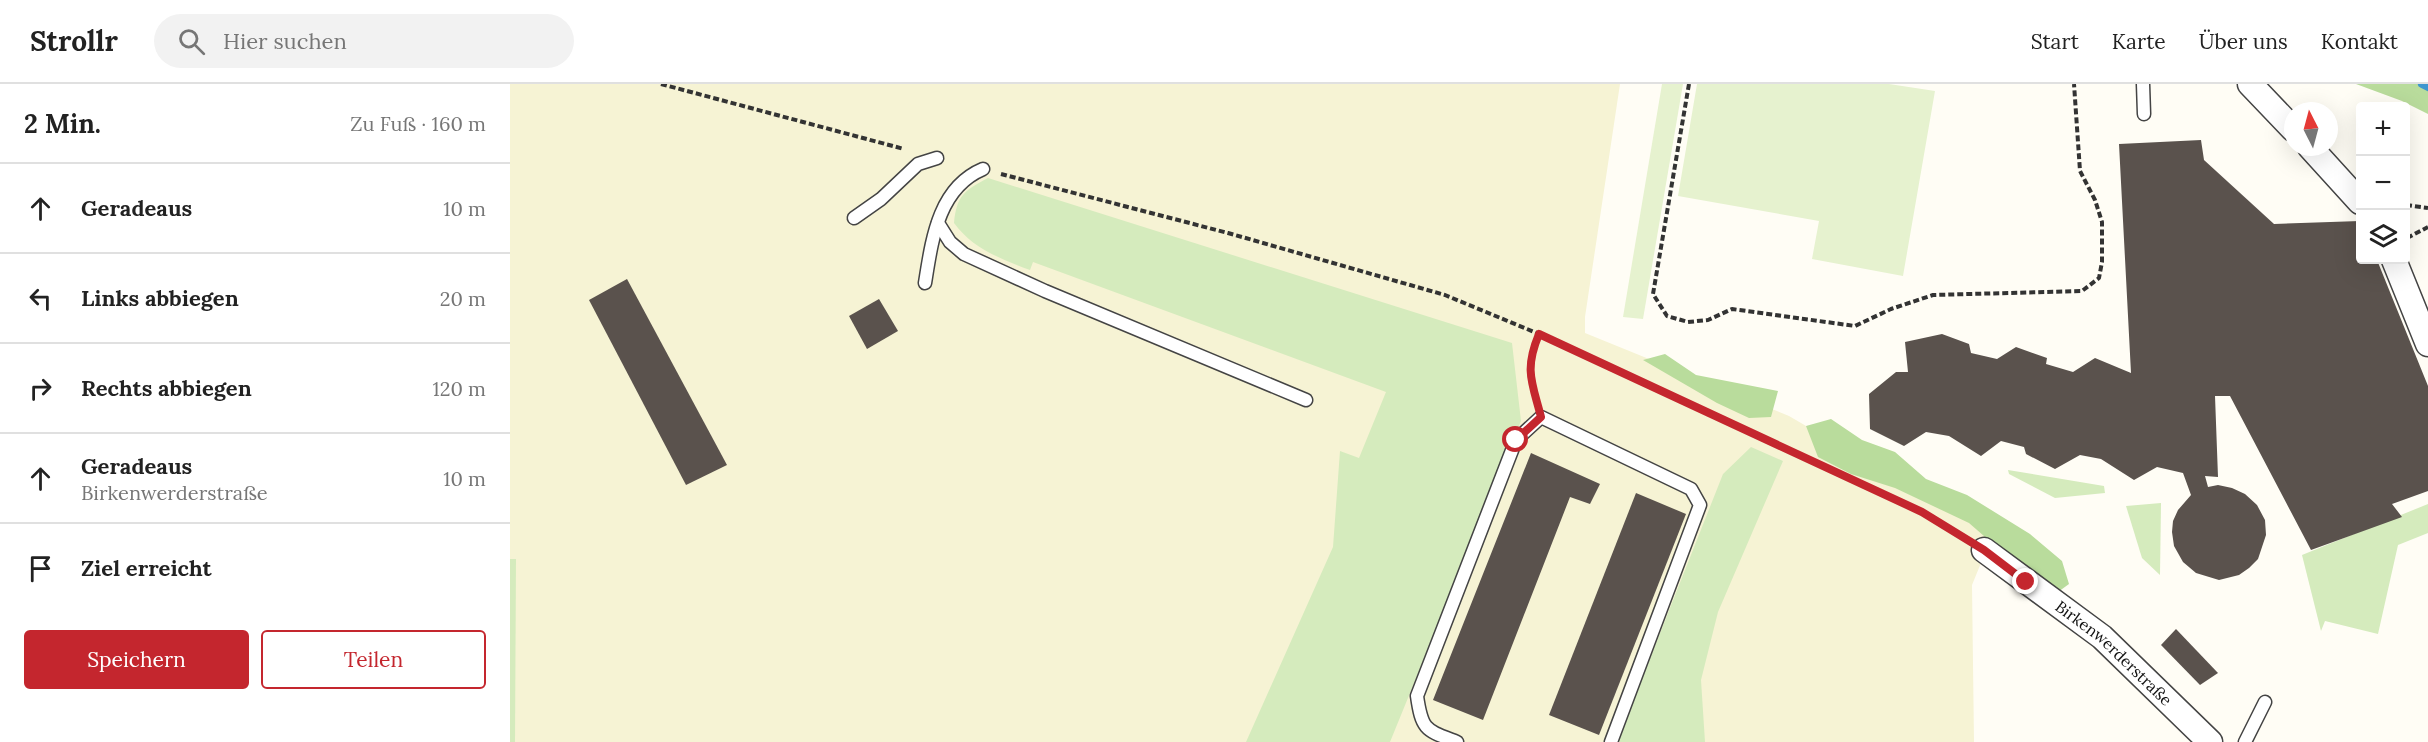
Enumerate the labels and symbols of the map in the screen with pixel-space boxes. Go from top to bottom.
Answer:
north arrow [2284,102,2338,156]
route start [1502,426,1528,452]
route end [2012,568,2038,594]
street label: Birkenwerderstraße [2052,596,2177,710]

